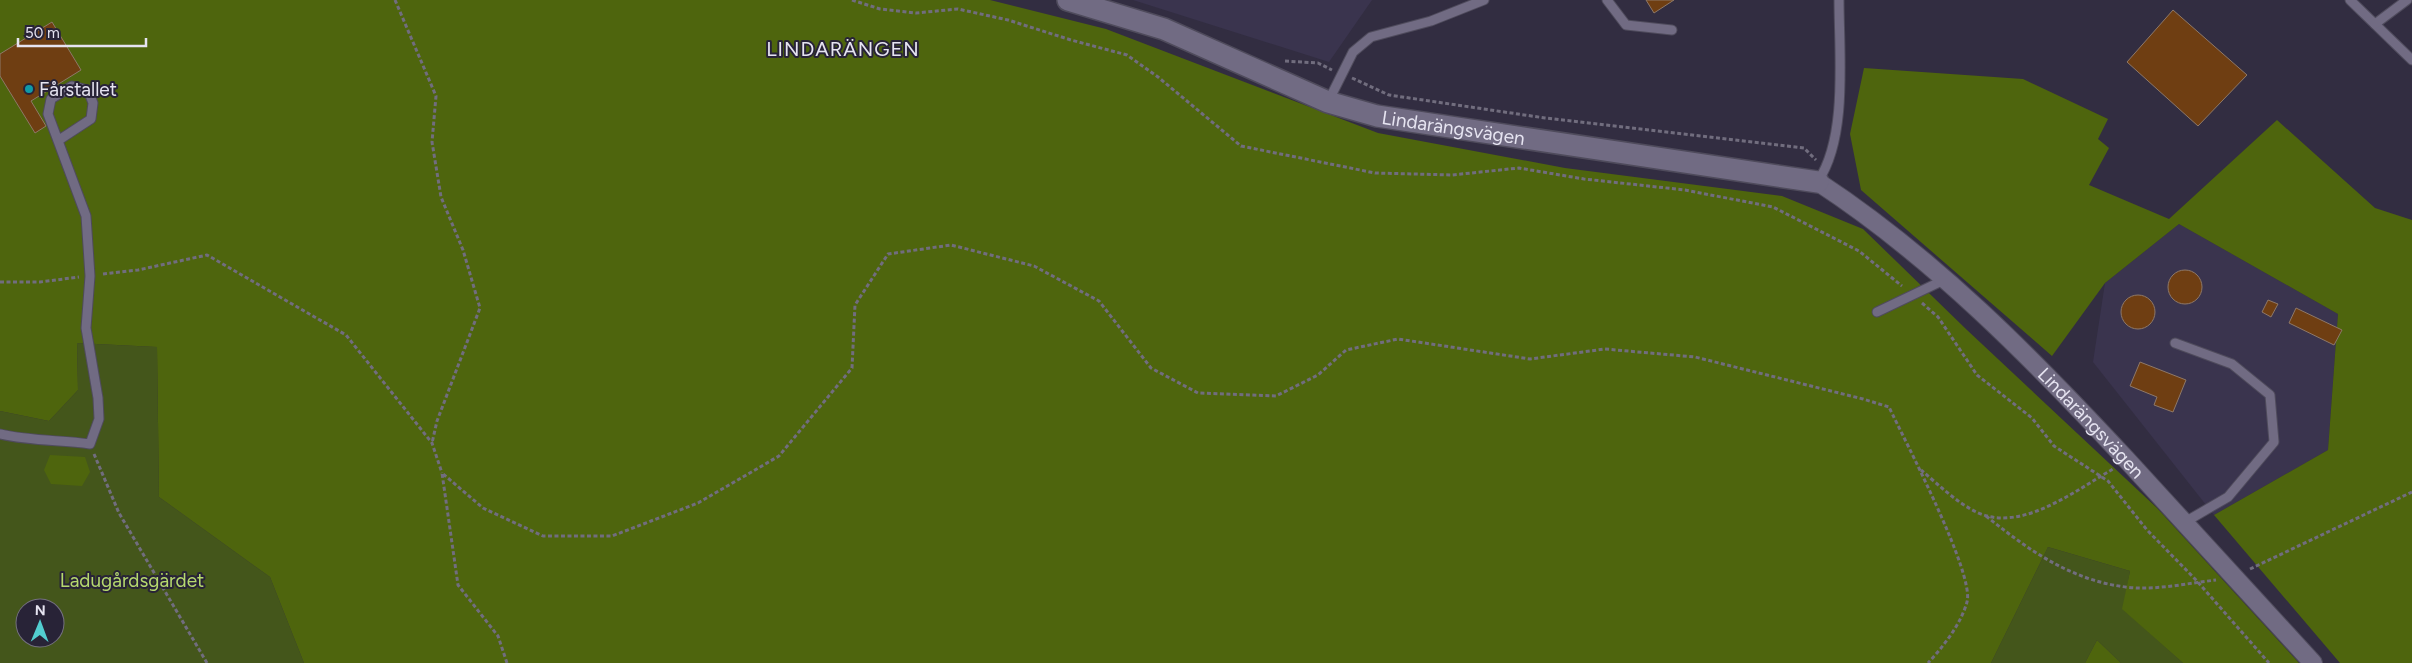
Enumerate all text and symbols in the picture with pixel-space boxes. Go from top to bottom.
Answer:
scale bar [18,15,145,47]
text: 50 m [25,24,60,42]
district label: LINDARÄNGEN [766,37,920,61]
place label: Fårstallet [39,78,117,101]
marker: Fårstallet [23,83,35,95]
street label: Lindarängsvägen [1380,105,1526,149]
street label: Lindarängsvägen [2033,362,2149,483]
park label: Ladugårdsgärdet [60,569,204,592]
north arrow [15,598,65,648]
text: N [35,602,46,619]

